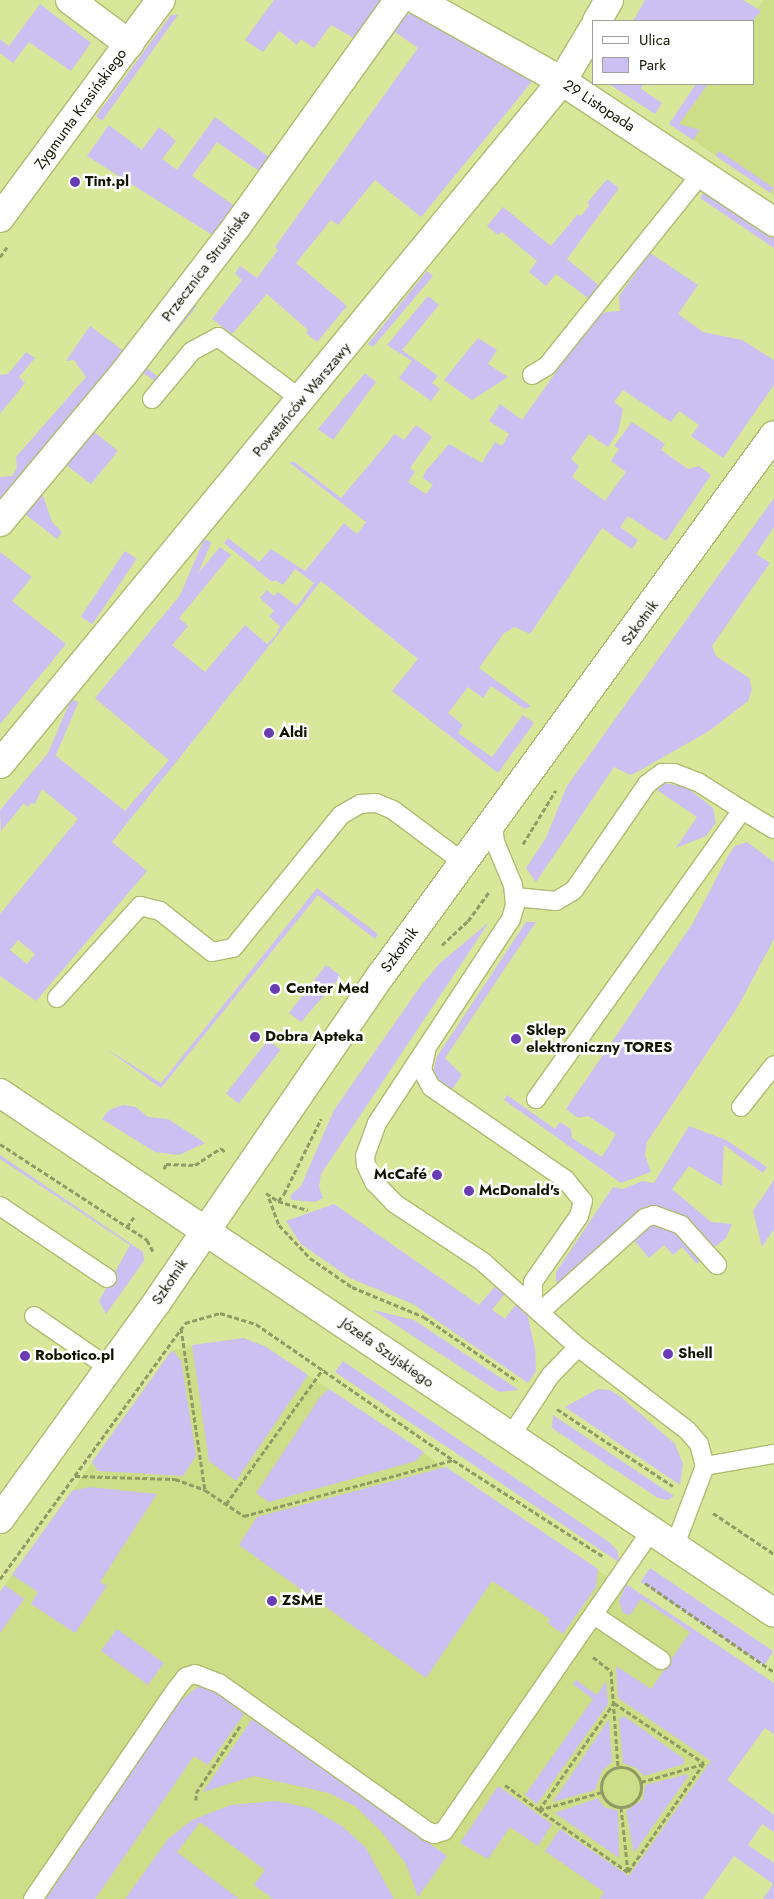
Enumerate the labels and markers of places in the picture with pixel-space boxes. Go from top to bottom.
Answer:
place label: Tint.pl [85,173,129,191]
marker: Tint.pl [69,176,81,188]
place label: Aldi [279,724,307,742]
marker: Aldi [263,727,275,739]
place label: Center Med [286,980,369,998]
marker: Center Med [268,982,282,996]
place label: Sklep elektroniczny TORES [526,1021,672,1056]
place label: Dobra Apteka [265,1028,363,1046]
marker: Dobra Apteka [249,1031,261,1043]
marker: Sklep elektroniczny TORES [510,1033,522,1045]
place label: McCafé [374,1166,427,1184]
marker: McCafé [431,1169,443,1181]
place label: McDonald's [479,1182,560,1200]
marker: McDonald's [463,1185,475,1197]
place label: Shell [678,1345,713,1363]
place label: Robotico.pl [35,1347,114,1365]
marker: Shell [662,1348,674,1360]
marker: Robotico.pl [19,1350,31,1362]
place label: ZSME [282,1592,323,1610]
marker: ZSME [266,1595,278,1607]

